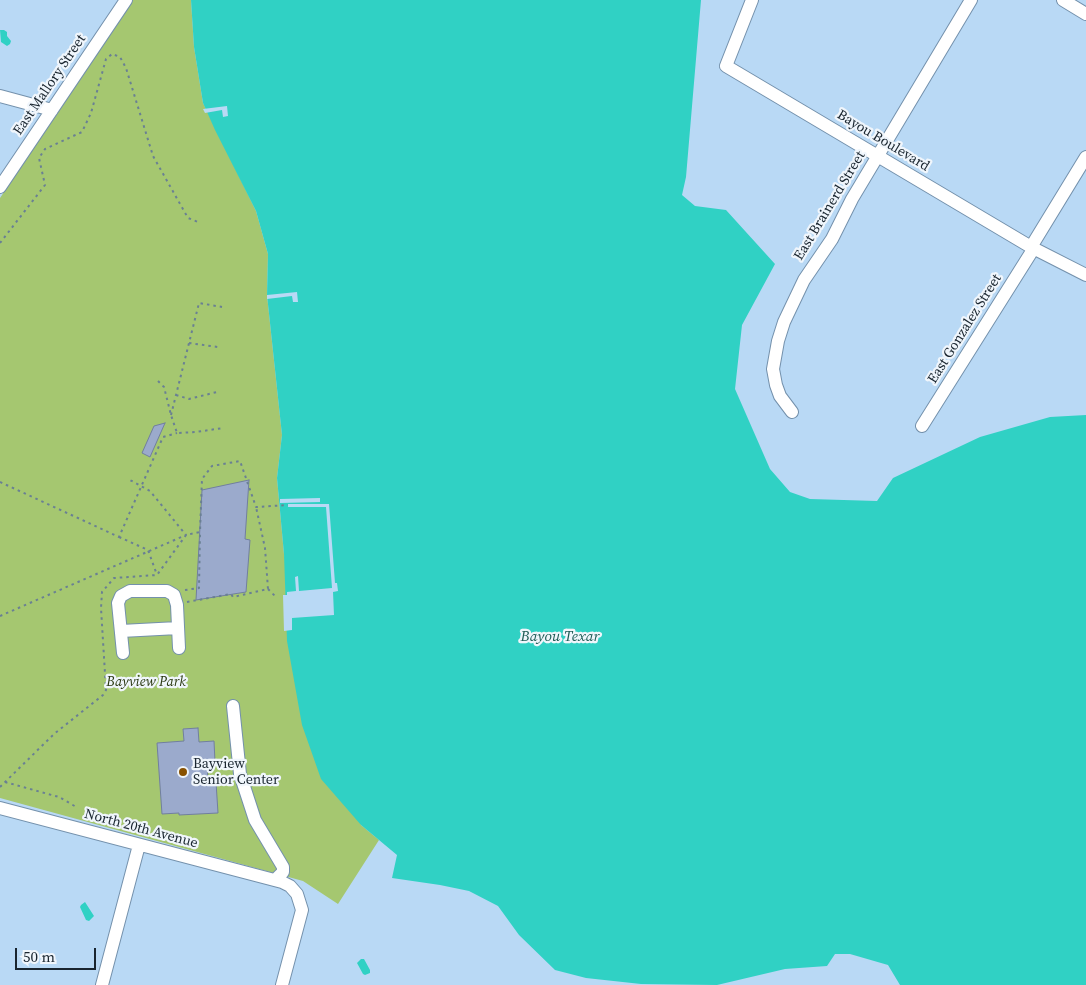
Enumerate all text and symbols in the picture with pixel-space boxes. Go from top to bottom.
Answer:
street label: East Mallory Street [10,32,90,138]
street label: Bayou Boulevard [834,107,932,175]
street label: East Brainerd Street [791,148,869,264]
street label: East Gonzalez Street [925,271,1005,387]
water label: Bayou Texar [520,628,600,646]
park label: Bayview Park [106,674,186,690]
place label: Bayview Senior Center [193,756,279,789]
marker: Bayview Senior Center [177,766,189,778]
street label: North 20th Avenue [83,806,199,852]
scale bar [18,938,99,970]
text: 50 m [23,946,55,967]

